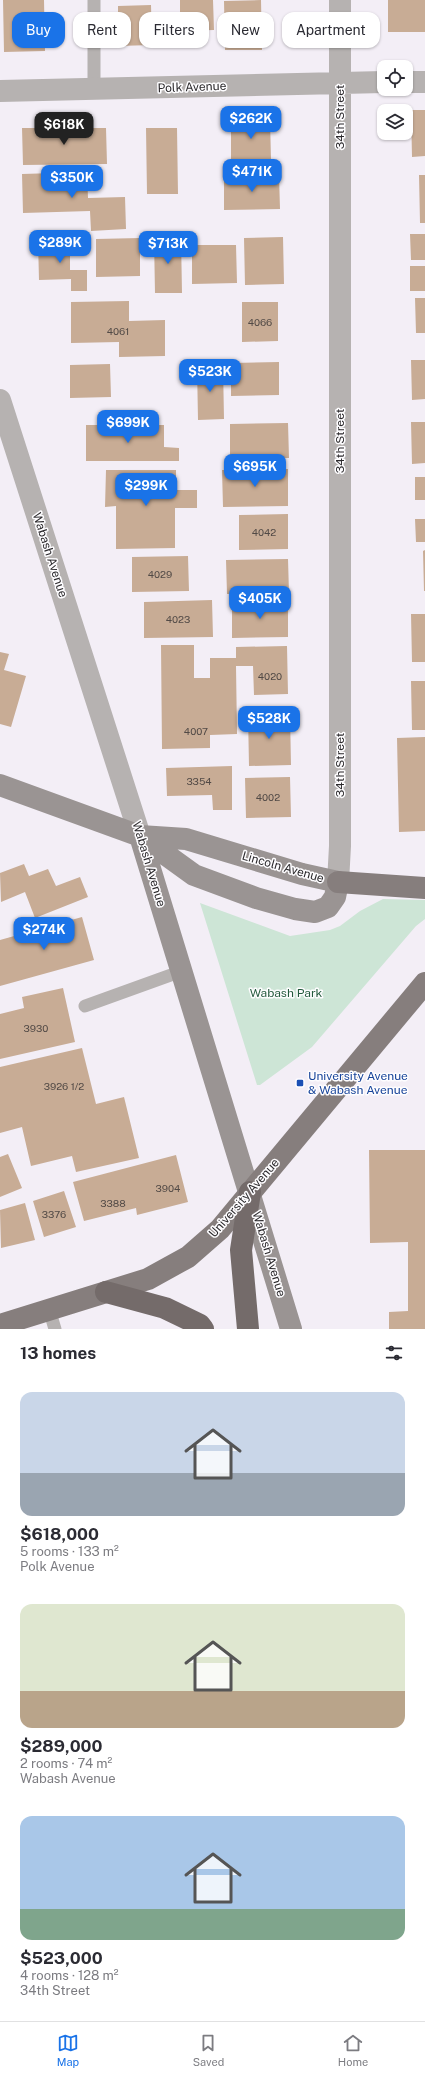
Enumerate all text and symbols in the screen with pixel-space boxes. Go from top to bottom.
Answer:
chip: Buy [12,12,65,48]
chip: Rent [73,12,131,48]
chip: Filters [139,12,209,48]
chip: New [217,12,274,48]
chip: Apartment [282,12,380,48]
map controls [377,60,413,140]
button: locate [377,60,413,96]
street label: Polk Avenue [157,79,227,95]
street label: 34th Street [333,84,347,149]
button: layers [377,104,413,140]
pin: $262K [223,106,279,140]
text: $262K [229,111,273,126]
pin: $618K [36,112,92,146]
text: $618K [43,117,85,132]
pin: $471K [224,159,280,193]
text: $471K [232,164,272,179]
pin: $350K [44,165,100,199]
text: $350K [50,170,94,185]
pin: $289K [32,230,88,264]
pin: $713K [140,231,196,265]
text: $289K [38,235,82,250]
text: $713K [148,236,188,251]
house number: 4066 [248,316,272,328]
house number: 4061 [107,325,129,337]
pin: $523K [182,359,238,393]
text: $523K [188,364,232,379]
street label: 34th Street [333,408,347,473]
pin: $699K [100,410,156,444]
text: $699K [106,415,150,430]
pin: $695K [227,454,283,488]
text: $695K [233,459,277,474]
pin: $299K [118,473,174,507]
text: $299K [124,478,168,493]
street label: Wabash Avenue [30,511,70,599]
house number: 4042 [252,526,276,538]
house number: 4029 [148,568,172,580]
pin: $405K [232,586,288,620]
text: $405K [238,591,282,606]
house number: 4023 [166,613,190,625]
house number: 4020 [258,670,282,682]
pin: $528K [241,706,297,740]
text: $528K [247,711,291,726]
house number: 4007 [184,725,208,737]
street label: 34th Street [333,732,347,797]
house number: 3354 [186,775,212,787]
house number: 4002 [256,791,280,803]
street label: Wabash Avenue [129,820,169,908]
street label: Lincoln Avenue [240,849,326,885]
pin: $274K [16,917,72,951]
text: $274K [23,922,65,937]
park label: Wabash Park [250,986,323,1000]
house number: 3930 [24,1022,48,1034]
place label: University Avenue & Wabash Avenue [308,1069,408,1097]
marker: University Avenue & Wabash Avenue [295,1078,305,1088]
house number: 3926 1/2 [44,1080,84,1092]
street label: University Avenue [206,1156,282,1240]
house number: 3904 [156,1182,180,1194]
house number: 3388 [100,1197,126,1209]
house number: 3376 [42,1208,66,1220]
street label: Wabash Avenue [249,1210,289,1298]
icon: filters [383,1342,405,1364]
text: 13 homes [20,1343,96,1363]
icon: home [177,1418,249,1490]
text: $618,000 [20,1524,99,1544]
text: 5 rooms · 133 m² [20,1544,119,1559]
text: Polk Avenue [20,1559,95,1574]
icon: home [177,1630,249,1702]
text: $289,000 [20,1736,102,1756]
text: 2 rooms · 74 m² [20,1756,112,1771]
text: Wabash Avenue [20,1771,116,1786]
icon: home [177,1842,249,1914]
text: $523,000 [20,1948,103,1968]
text: 4 rooms · 128 m² [20,1968,119,1983]
text: 34th Street [20,1983,90,1998]
tab: Map [57,2032,79,2068]
tab: Saved [193,2032,224,2068]
tab: Home [338,2032,368,2068]

